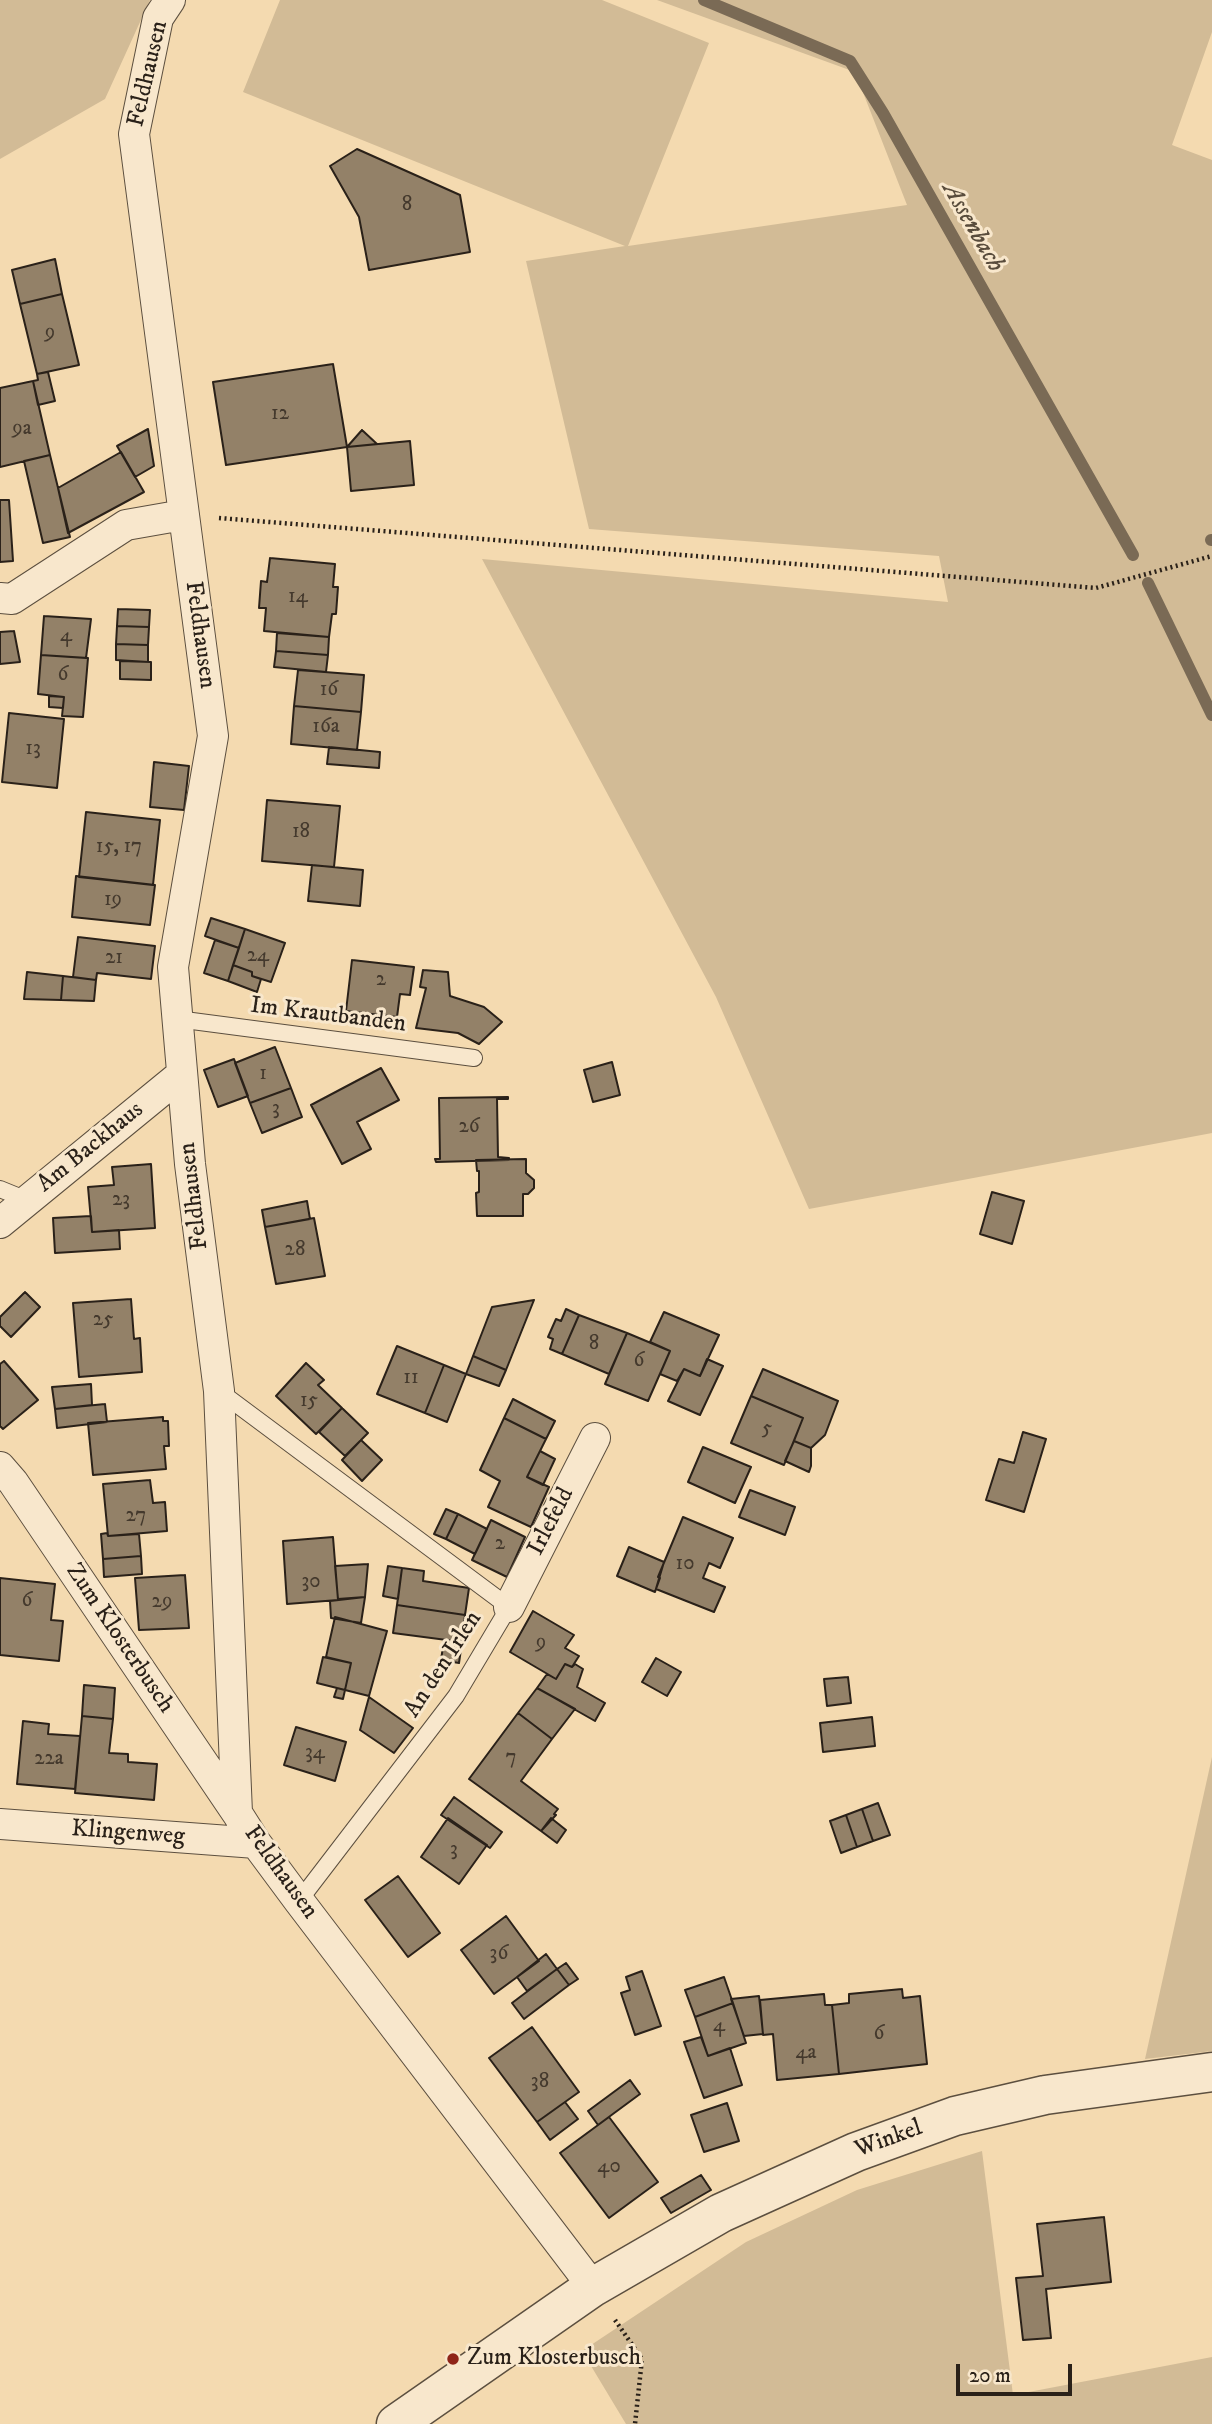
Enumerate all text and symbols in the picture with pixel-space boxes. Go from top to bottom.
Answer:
street label: Feldhausen [123,18,175,130]
water label: Assenbach [934,178,1010,278]
house number: 8 [402,193,412,219]
house number: 9 [45,321,55,347]
house number: 12 [271,402,289,428]
house number: 9a [12,417,32,443]
street label: Feldhausen [177,579,221,691]
house number: 14 [288,585,308,611]
house number: 4 [60,624,72,650]
house number: 6 [58,663,68,689]
house number: 16 [320,678,338,704]
house number: 16a [312,715,340,741]
house number: 13 [25,737,41,763]
house number: 18 [292,820,310,846]
house number: 15, 17 [96,835,142,861]
house number: 19 [104,888,122,914]
house number: 24 [247,944,269,970]
house number: 21 [105,946,123,972]
house number: 2 [376,968,386,994]
street label: Im Krautbanden [248,992,408,1040]
house number: 1 [259,1062,267,1088]
street label: Am Backhaus [32,1096,150,1200]
house number: 3 [272,1097,280,1123]
house number: 26 [458,1115,480,1141]
street label: Feldhausen [174,1141,216,1251]
house number: 23 [112,1188,130,1214]
house number: 28 [285,1238,305,1264]
house number: 25 [93,1308,113,1334]
house number: 8 [589,1332,599,1358]
house number: 6 [634,1349,644,1375]
house number: 11 [403,1366,419,1392]
house number: 15 [300,1389,318,1415]
house number: 5 [762,1417,772,1443]
street label: Irlefeld [523,1483,581,1561]
house number: 27 [126,1504,146,1530]
house number: 2 [495,1532,505,1558]
house number: 10 [676,1552,694,1578]
street label: Zum Klosterbusch [58,1559,180,1719]
house number: 30 [301,1570,321,1596]
house number: 6 [22,1589,32,1615]
house number: 29 [152,1590,172,1616]
street label: An den Irlen [399,1606,489,1724]
house number: 9 [536,1631,546,1657]
house number: 34 [305,1741,325,1767]
house number: 7 [505,1746,517,1772]
house number: 22a [34,1747,64,1773]
street label: Klingenweg [70,1816,186,1852]
street label: Feldhausen [237,1821,323,1925]
house number: 3 [450,1838,458,1864]
house number: 36 [490,1942,508,1968]
house number: 4 [713,2014,725,2040]
house number: 6 [874,2022,884,2048]
house number: 4a [795,2041,817,2067]
house number: 38 [531,2070,549,2096]
street label: Winkel [851,2115,927,2165]
house number: 40 [597,2155,621,2181]
place label: Zum Klosterbusch [467,2345,641,2373]
scale bar [960,2350,1076,2394]
marker: Zum Klosterbusch [445,2351,461,2367]
text: 20 m [969,2363,1011,2389]

